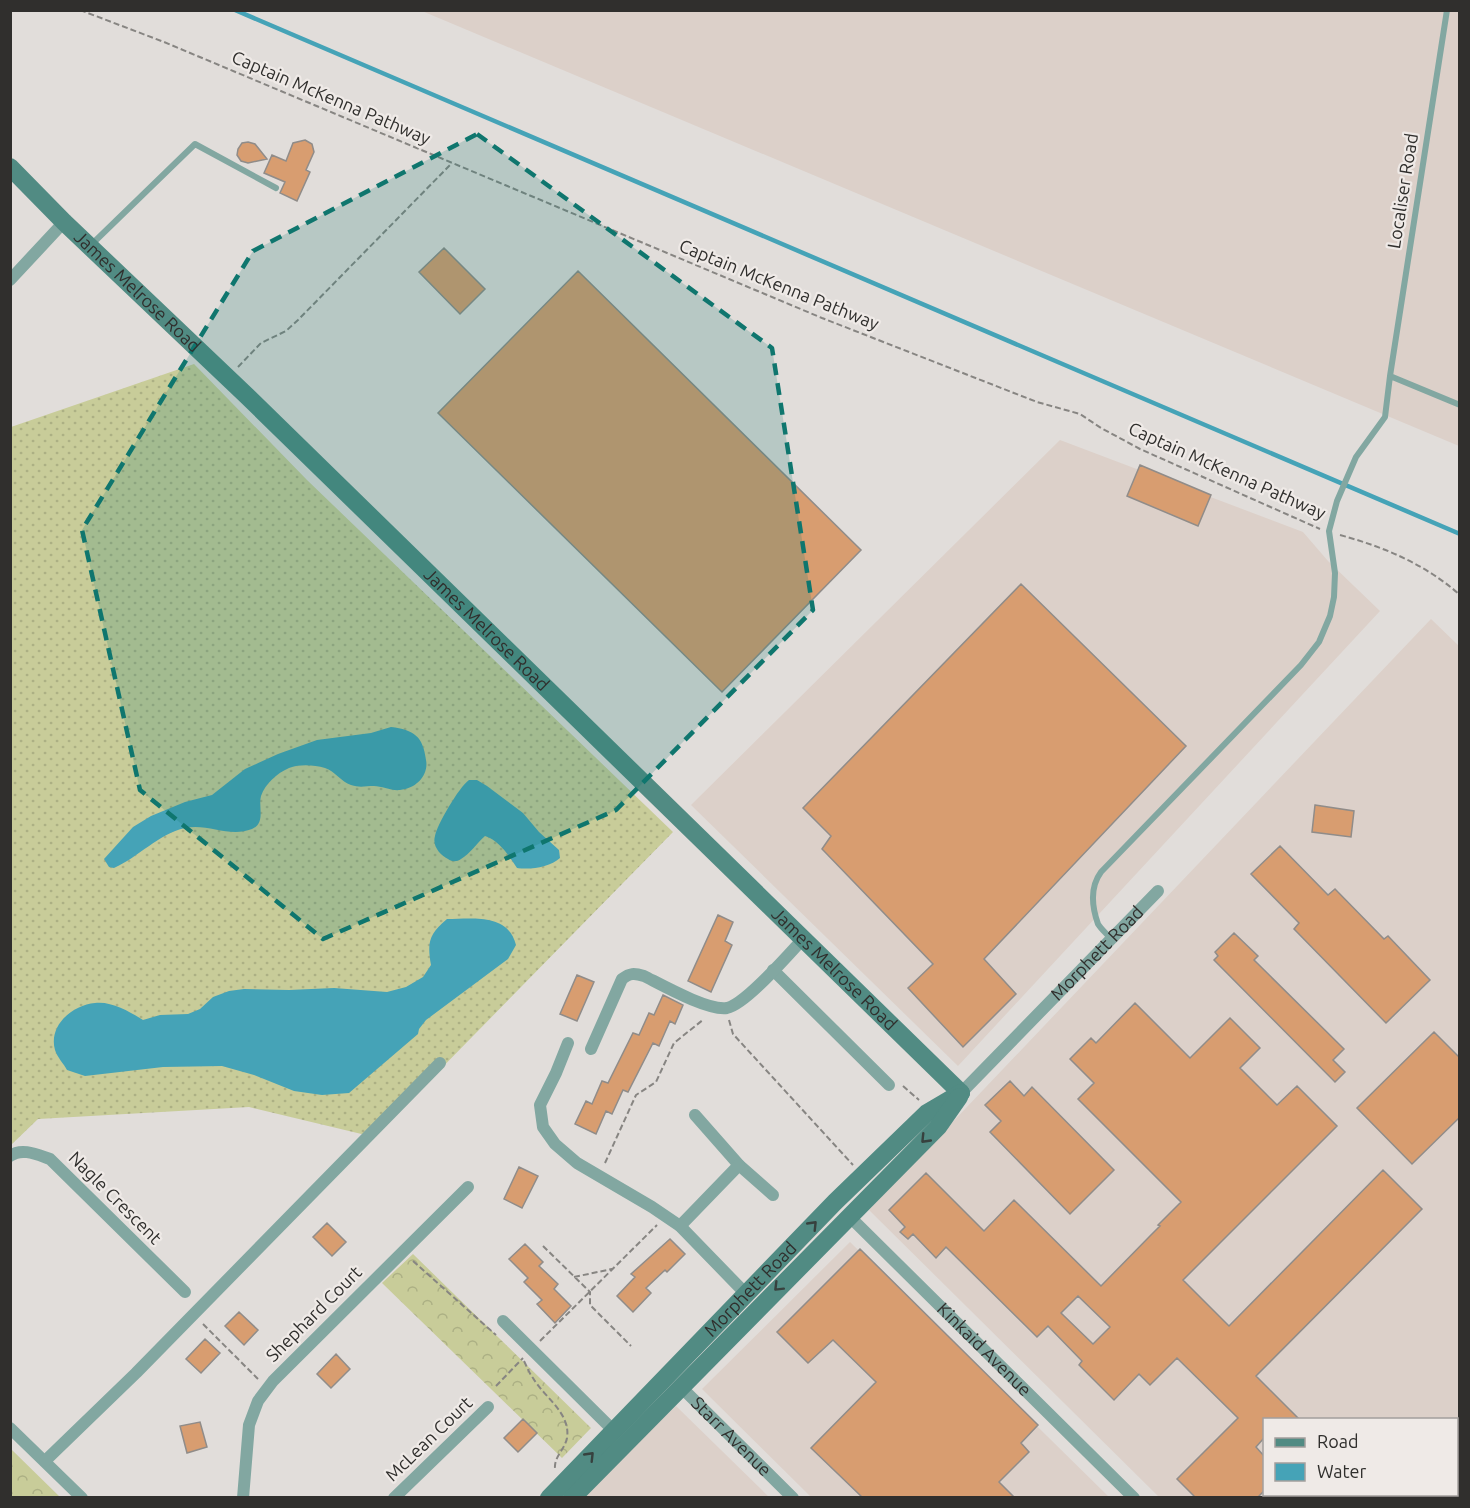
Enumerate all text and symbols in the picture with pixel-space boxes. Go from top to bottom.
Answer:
street label: Captain McKenna Pathway [229,46,434,148]
street label: Localiser Road [1383,132,1421,250]
street label: James Melrose Road [71,226,205,355]
street label: Captain McKenna Pathway [677,235,882,333]
street label: Captain McKenna Pathway [1126,418,1329,523]
street label: James Melrose Road [420,564,554,694]
street label: Morphett Road [1046,901,1147,1004]
street label: James Melrose Road [768,903,901,1034]
one-way arrow [922,1132,933,1143]
street label: Nagle Crescent [65,1147,166,1248]
one-way arrow [806,1221,817,1231]
street label: Morphett Road [700,1237,800,1340]
street label: Shephard Court [261,1261,365,1365]
one-way arrow [775,1280,786,1291]
street label: Kinkaid Avenue [934,1298,1036,1400]
street label: McLean Court [381,1392,476,1485]
street label: Starr Avenue [688,1392,776,1480]
legend [1263,1418,1458,1496]
text: Road [1317,1431,1359,1451]
one-way arrow [583,1452,594,1462]
text: Water [1317,1461,1367,1481]

